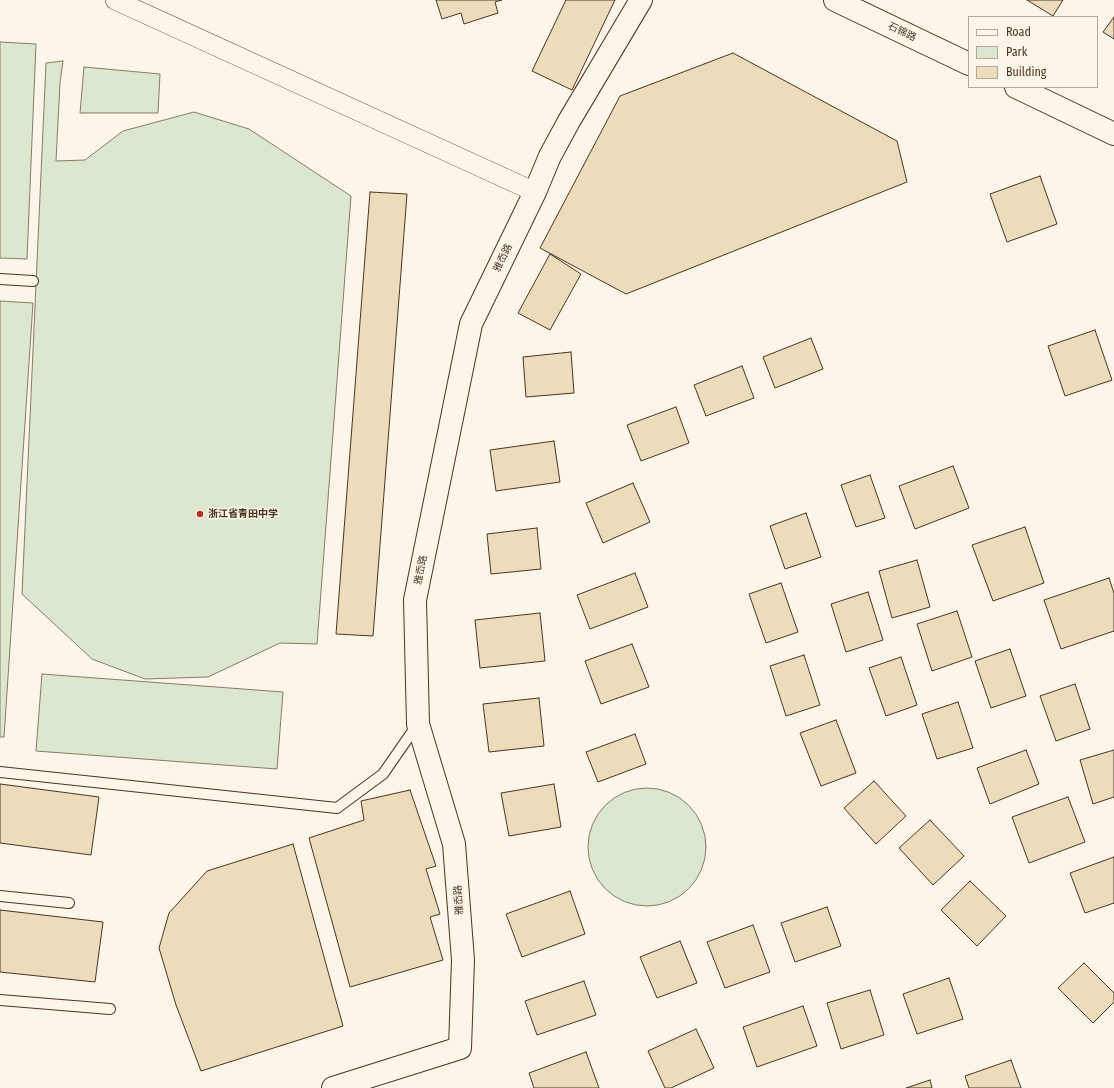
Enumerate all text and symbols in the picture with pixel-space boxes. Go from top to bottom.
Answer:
legend [968,16,1098,88]
street label: 石锦路 [886,20,918,44]
text: Road [1006,25,1031,39]
text: Park [1006,45,1027,59]
text: Building [1006,65,1046,79]
street label: 雅岙路 [491,242,515,274]
place label: 浙江省青田中学 [208,508,278,520]
marker: 浙江省青田中学 [195,509,205,519]
street label: 雅岙路 [412,554,430,586]
street label: 雅岙路 [452,885,466,915]

